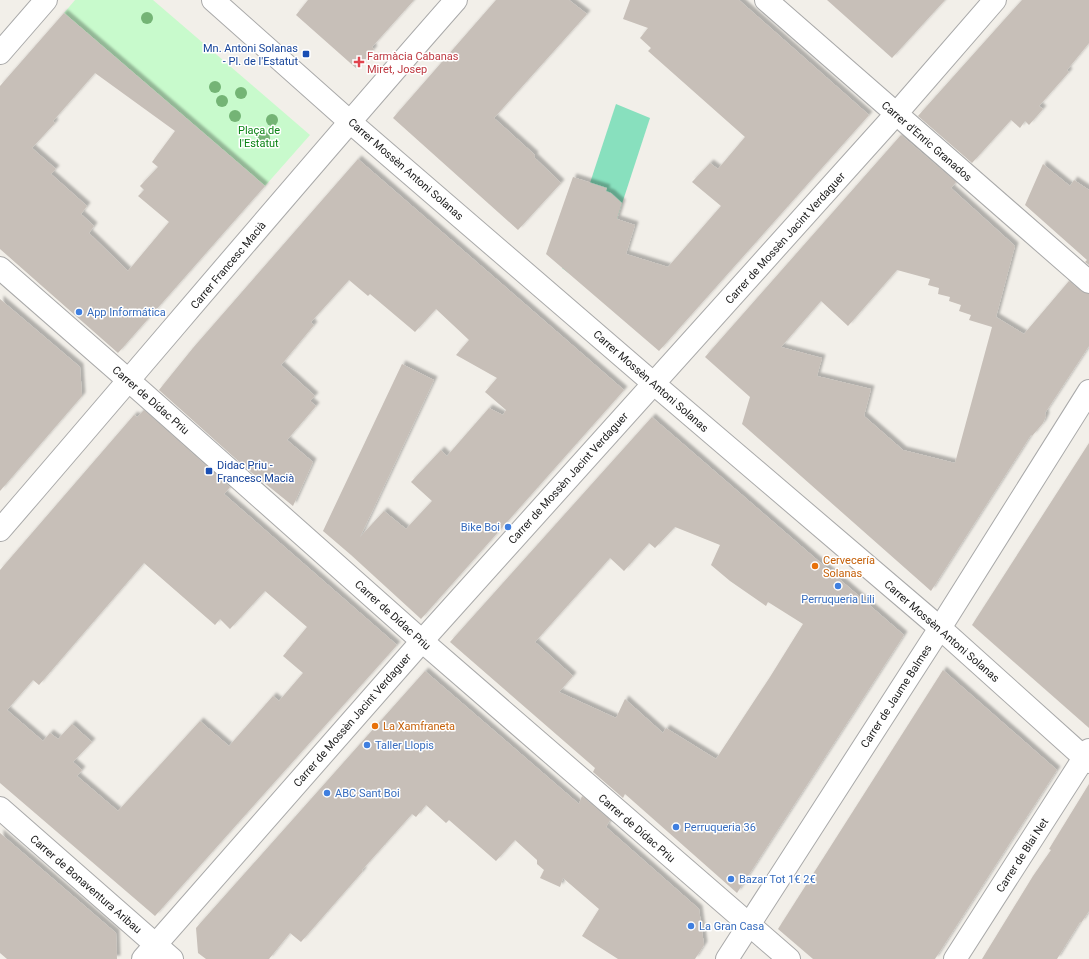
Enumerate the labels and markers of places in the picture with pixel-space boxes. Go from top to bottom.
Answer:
place label: Mn. Antoni Solanas - Pl. de l'Estatut [203,42,298,68]
marker: Mn. Antoni Solanas - Pl. de l'Estatut [301,49,311,59]
place label: Farmàcia Cabanas Miret, Josep [367,50,459,76]
marker: Farmàcia Cabanas Miret, Josep [354,57,364,67]
place label: App Informática [87,306,166,319]
marker: App Informática [74,307,84,317]
place label: Didac Priu - Francesc Macià [217,459,294,485]
marker: Didac Priu - Francesc Macià [204,466,214,476]
place label: Bike Boi [461,521,500,534]
marker: Bike Boi [503,522,513,532]
place label: Cervecería Solanas [823,554,875,580]
marker: Cervecería Solanas [810,561,820,571]
marker: Perruqueria Lili [833,581,843,591]
place label: Perruqueria Lili [801,593,875,606]
place label: La Xamfraneta [383,720,455,733]
marker: La Xamfraneta [370,721,380,731]
place label: Taller Llopis [375,739,434,752]
marker: Taller Llopis [362,740,372,750]
place label: ABC Sant Boi [335,787,400,800]
marker: ABC Sant Boi [322,788,332,798]
place label: Perruqueria 36 [684,821,756,834]
marker: Perruqueria 36 [671,822,681,832]
place label: Bazar Tot 1€ 2€ [739,873,816,886]
marker: Bazar Tot 1€ 2€ [726,874,736,884]
place label: La Gran Casa [699,920,764,933]
marker: La Gran Casa [686,921,696,931]

